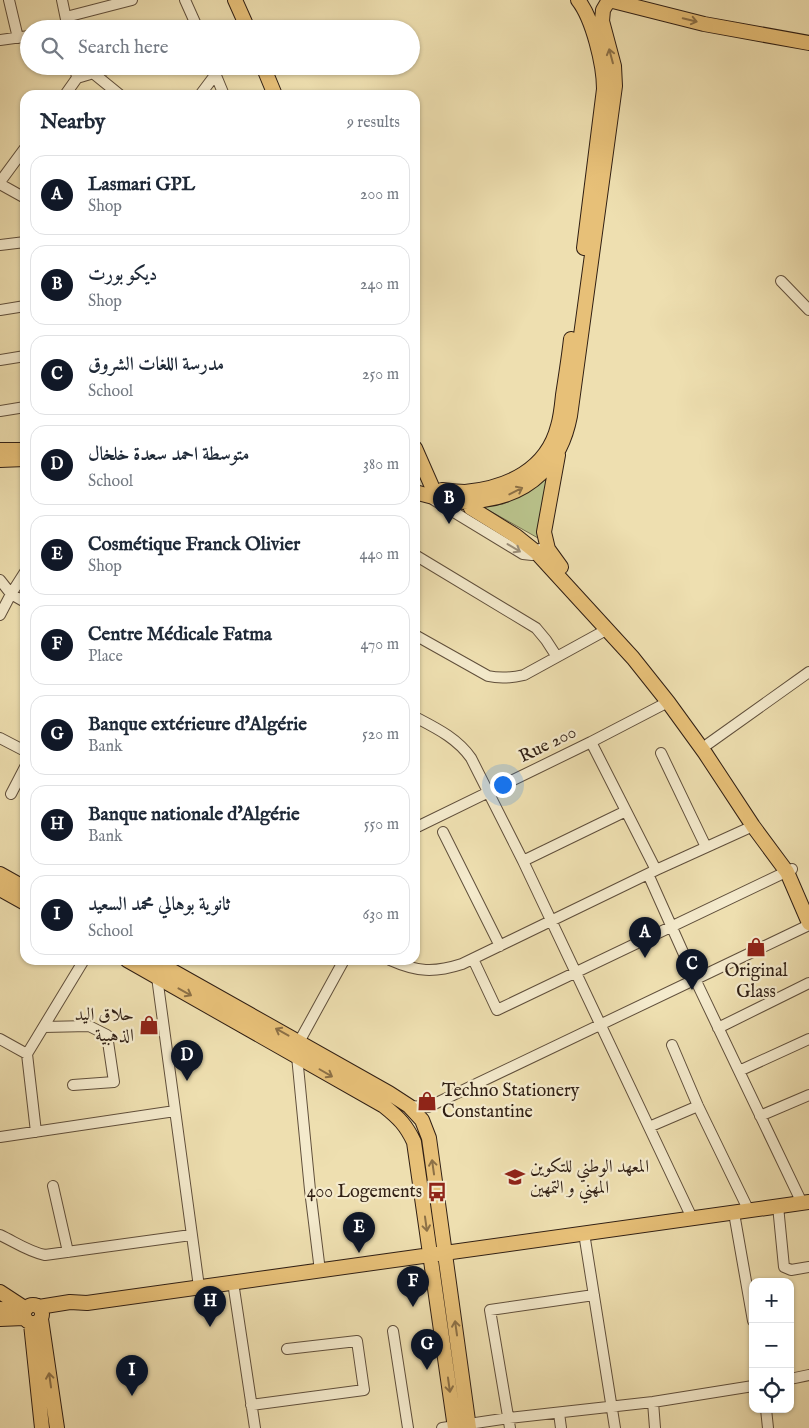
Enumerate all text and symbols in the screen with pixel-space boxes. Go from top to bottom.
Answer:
one-way arrow [681,16,697,25]
search box [20,20,420,75]
icon: search [38,34,66,62]
text: Search here [78,36,169,60]
one-way arrow [606,48,615,64]
text: Nearby [40,109,105,136]
text: 9 results [347,113,400,133]
text: Lasmari GPL [88,173,195,197]
text: A [52,185,62,205]
text: 200 m [360,185,399,205]
text: Shop [88,197,122,217]
text: ديكو بورت [88,263,157,287]
text: B [52,275,62,295]
text: 240 m [360,275,399,295]
text: Shop [88,292,122,312]
text: مدرسة اللغات الشروق [88,353,224,377]
text: C [51,365,63,385]
text: 250 m [362,365,399,385]
text: School [88,382,133,402]
text: متوسطة احمد سعدة خلخال [88,443,249,467]
text: D [51,455,63,475]
text: 380 m [363,455,399,475]
text: School [88,472,133,492]
pin: B [433,483,465,524]
one-way arrow [508,486,523,495]
text: Cosmétique Franck Olivier [88,533,300,557]
one-way arrow [506,544,520,554]
text: E [51,545,63,565]
text: 440 m [360,545,399,565]
text: Shop [88,557,122,577]
text: Centre Médicale Fatma [88,623,272,647]
text: F [52,635,62,655]
text: 470 m [360,635,399,655]
text: Place [88,647,123,667]
text: Banque extérieure d'Algérie [88,713,307,737]
street label: Rue 200 [515,721,581,769]
text: G [51,725,63,745]
text: 520 m [362,725,399,745]
text: Bank [88,737,123,757]
your location [490,772,516,798]
text: Banque nationale d'Algérie [88,803,300,827]
text: H [50,815,64,835]
text: 550 m [364,815,399,835]
text: Bank [88,827,123,847]
text: ثانوية بوهالي محمد السعيد [88,893,230,917]
text: I [54,905,60,925]
text: 630 m [363,905,399,925]
pin: A [629,917,661,958]
text: School [88,922,133,942]
shop icon: Original Glass [745,936,767,958]
pin: C [676,949,708,990]
place label: Original Glass [724,960,788,1004]
one-way arrow [177,988,191,998]
place label: حلاق اليد الذهبية [74,1004,134,1048]
shop icon: حلاق اليد الذهبية [138,1014,160,1036]
one-way arrow [274,1027,289,1037]
pin: D [171,1040,203,1081]
one-way arrow [318,1068,333,1078]
place label: Techno Stationery Constantine [442,1080,580,1124]
shop icon: Techno Stationery Constantine [416,1090,438,1112]
place label: المعهد الوطني للتكوين المهني و التمهين [530,1156,649,1204]
one-way arrow [428,1159,438,1175]
school or university icon: المعهد الوطني للتكوين المهني و التمهين [504,1166,526,1188]
place label: 400 Logements [307,1181,422,1204]
bus stop icon: 400 Logements [426,1181,448,1203]
pin: E [343,1212,375,1253]
one-way arrow [421,1215,431,1231]
pin: F [397,1266,429,1307]
map controls [749,1278,794,1413]
button: + [749,1278,794,1323]
pin: H [194,1286,226,1327]
one-way arrow [450,1320,460,1336]
button: − [749,1323,794,1368]
pin: G [411,1329,443,1370]
pin: I [116,1355,148,1396]
button: locate [749,1368,794,1413]
one-way arrow [45,1372,55,1388]
one-way arrow [444,1376,454,1392]

